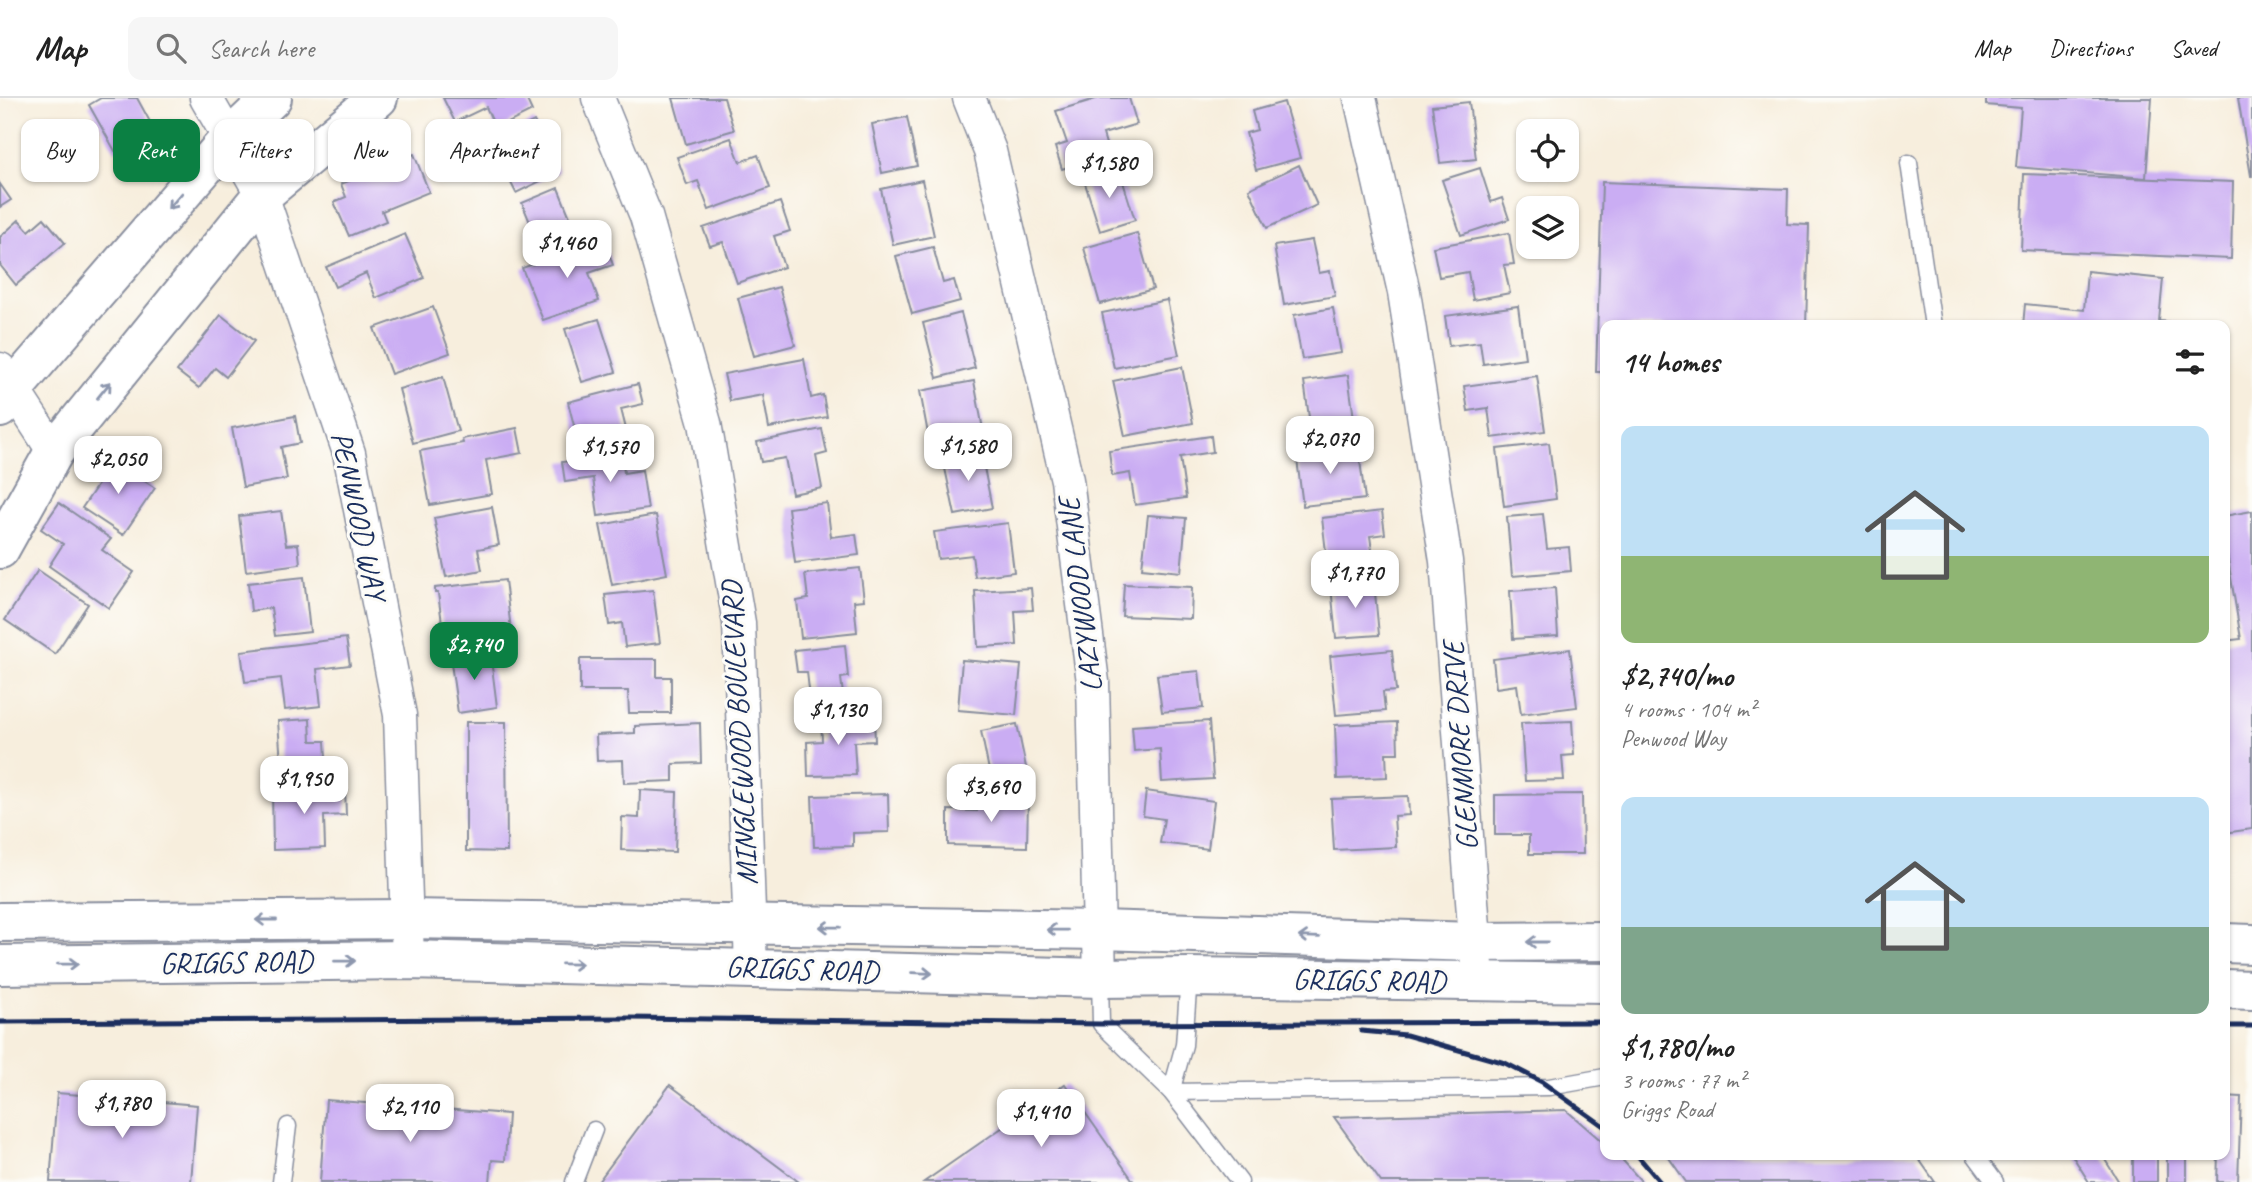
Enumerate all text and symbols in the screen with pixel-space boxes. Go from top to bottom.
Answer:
search box [128,17,618,80]
text: Map [35,27,86,69]
icon: search [152,29,190,67]
text: Search here [208,32,314,65]
text: Map [1974,33,2011,63]
text: Directions [2049,33,2132,63]
text: Saved [2170,33,2217,63]
chip: Buy [21,119,99,182]
chip: Rent [113,119,200,182]
chip: Filters [214,119,314,182]
chip: New [328,119,411,182]
chip: Apartment [425,119,561,182]
map controls [1516,119,1579,259]
button: locate [1516,119,1579,182]
pin: $1,580 [1052,140,1166,200]
text: $1,580 [1081,148,1137,177]
one-way arrow [167,192,183,210]
button: layers [1516,196,1579,259]
pin: $1,460 [510,220,624,280]
text: $1,460 [539,228,595,257]
text: 14 homes [1621,343,1719,381]
icon: filters [2171,343,2209,381]
one-way arrow [96,381,112,399]
pin: $2,070 [1273,416,1387,476]
pin: $1,570 [553,424,667,484]
pin: $1,580 [911,424,1025,483]
text: $2,070 [1302,424,1358,453]
street label: PENWOOD WAY [323,428,396,608]
text: $1,580 [940,431,996,460]
text: $1,570 [582,432,638,461]
pin: $2,050 [61,436,175,496]
text: $2,050 [90,444,146,473]
icon: home [1852,472,1978,598]
street label: LAZYWOOD LANE [1049,492,1111,694]
pin: $1,770 [1298,550,1412,610]
text: $1,770 [1327,558,1383,587]
street label: MINGLEWOOD BOULEVARD [712,577,766,886]
pin: $2,740 [417,622,531,682]
text: $2,740 [446,630,502,659]
street label: GLENMORE DRIVE [1433,637,1486,852]
text: $2,740/mo [1621,657,1733,695]
pin: $1,130 [781,688,895,747]
text: $1,130 [810,695,866,724]
text: 4 rooms · 104 m² [1621,695,1756,724]
text: Penwood Way [1621,724,1726,753]
pin: $1,950 [247,756,361,816]
text: $1,950 [276,764,332,793]
pin: $3,690 [934,764,1048,824]
text: $3,690 [963,772,1019,801]
icon: home [1852,843,1978,969]
one-way arrow [254,913,277,927]
one-way arrow [818,920,841,933]
one-way arrow [1046,923,1069,937]
one-way arrow [1298,930,1321,943]
one-way arrow [1525,935,1548,949]
street label: GRIGGS ROAD [159,942,315,982]
street label: GRIGGS ROAD [725,947,882,991]
one-way arrow [333,954,356,968]
one-way arrow [56,957,79,971]
one-way arrow [560,957,583,971]
street label: GRIGGS ROAD [1292,960,1448,1000]
one-way arrow [910,966,933,979]
text: $1,780/mo [1621,1028,1733,1066]
text: 3 rooms · 77 m² [1621,1066,1745,1095]
pin: $1,780 [65,1080,179,1140]
pin: $2,110 [353,1084,467,1144]
text: $1,780 [94,1088,150,1117]
pin: $1,410 [984,1090,1098,1149]
text: $2,110 [382,1092,438,1121]
text: Griggs Road [1621,1095,1713,1124]
text: $1,410 [1013,1097,1069,1126]

